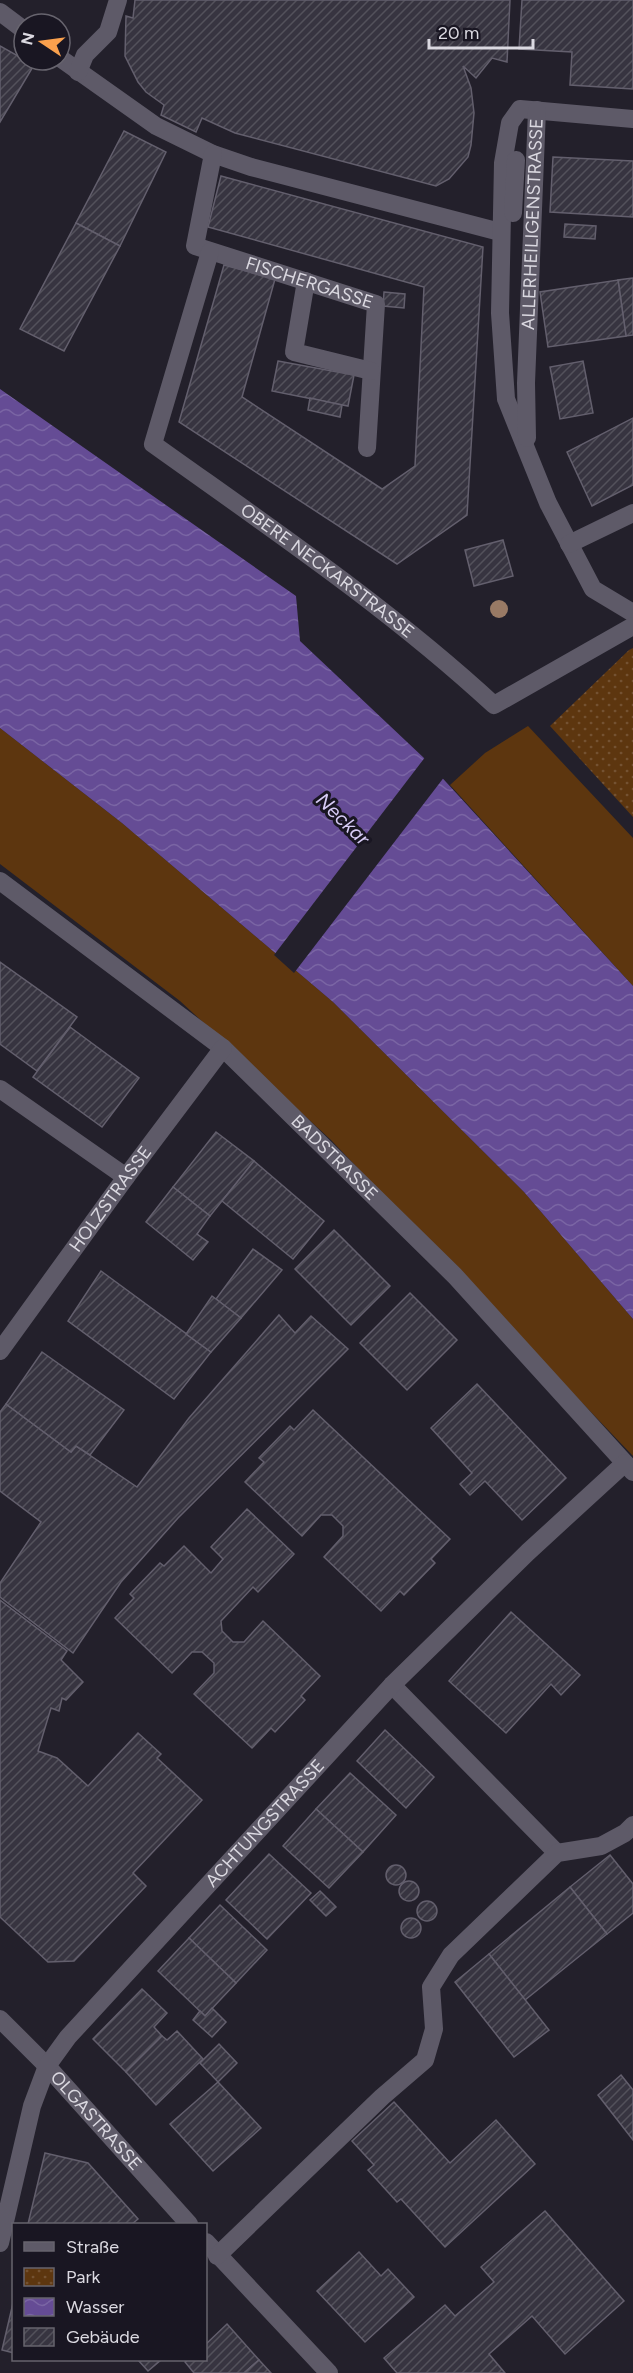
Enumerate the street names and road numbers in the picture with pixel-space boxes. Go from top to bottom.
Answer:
street label: ALLERHEILIGENSTRASSE [517,118,548,330]
street label: FISCHERGASSE [243,252,376,313]
street label: OBERE NECKARSTRASSE [236,499,419,643]
street label: BADSTRASSE [287,1110,383,1205]
street label: HOLZSTRASSE [64,1142,156,1256]
street label: ACHTUNGSTRASSE [201,1755,329,1892]
street label: OLGASTRASSE [46,2066,147,2175]

